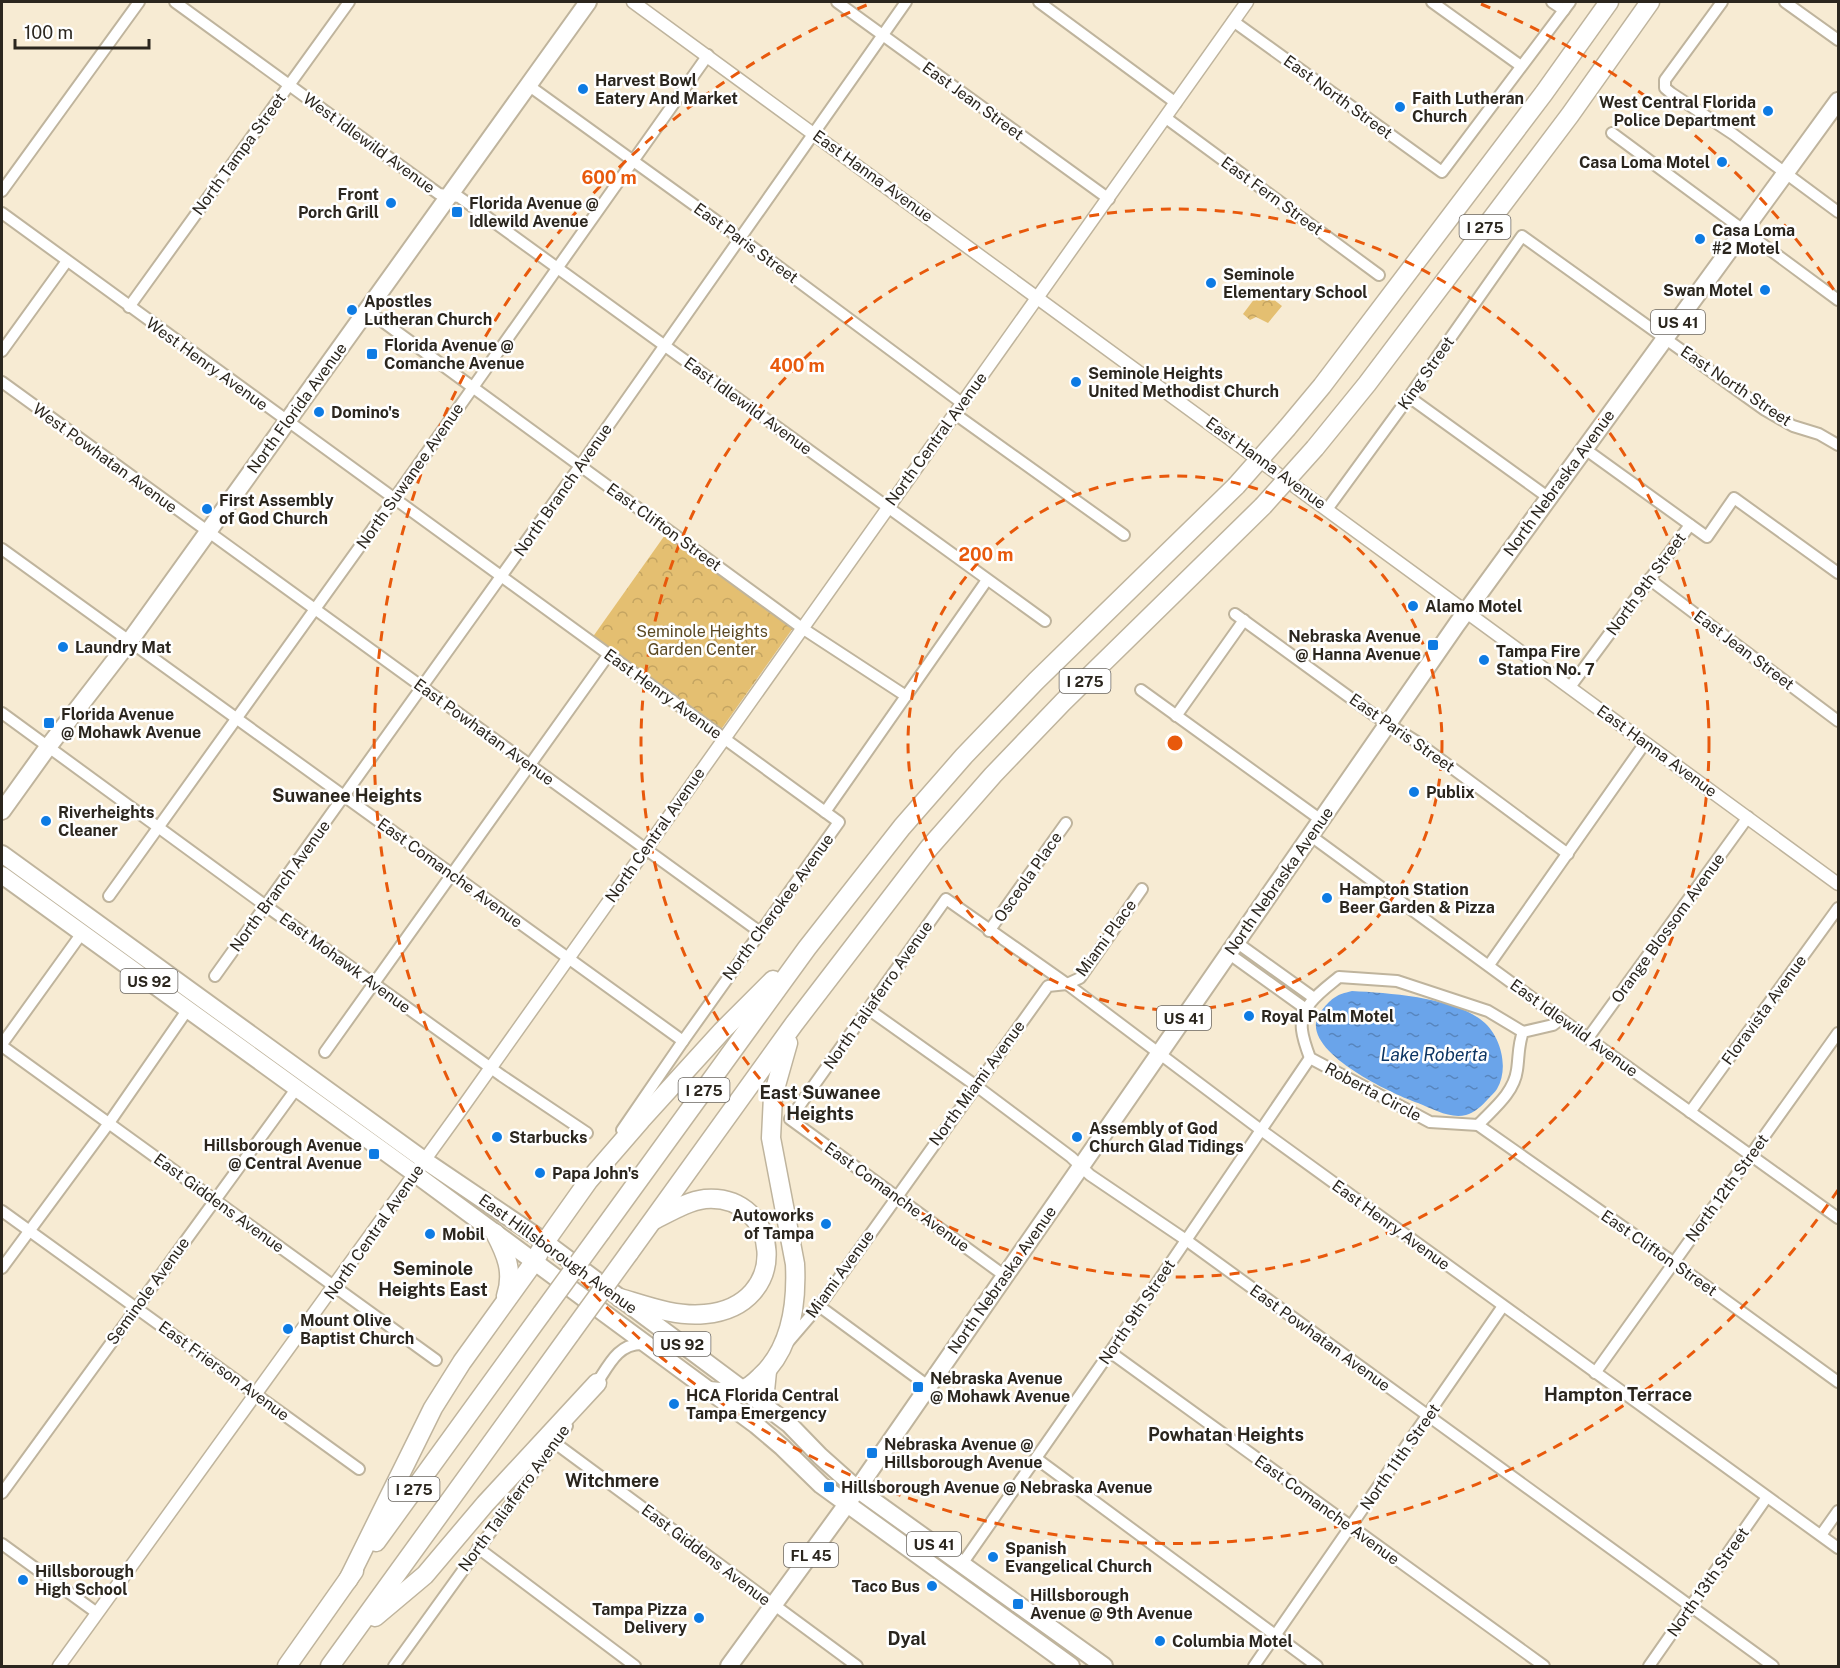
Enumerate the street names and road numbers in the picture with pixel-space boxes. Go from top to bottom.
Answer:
street label: East North Street [1280,51,1396,143]
street label: East Jean Street [919,58,1027,144]
street label: North Tampa Street [188,89,290,219]
street label: West Idlewild Avenue [299,89,439,197]
street label: East Hanna Avenue [809,126,937,226]
street label: East Fern Street [1217,153,1327,239]
street label: East Paris Street [690,199,802,287]
road number: I 275 [1460,215,1510,239]
road number: US 41 [1651,310,1705,334]
street label: West Henry Avenue [142,313,272,415]
street label: King Street [1394,333,1458,413]
street label: North Florida Avenue [243,339,351,477]
street label: East North Street [1677,342,1795,430]
street label: East Idlewild Avenue [680,353,816,459]
street label: North Central Avenue [881,369,991,509]
street label: West Powhatan Avenue [29,399,181,517]
street label: North Suwanee Avenue [352,399,468,553]
street label: North Nebraska Avenue [1500,406,1618,560]
street label: East Hanna Avenue [1202,413,1330,513]
street label: North Branch Avenue [510,420,616,560]
street label: East Clifton Street [603,479,725,575]
street label: North 9th Street [1602,529,1690,639]
street label: East Jean Street [1690,606,1798,694]
street label: East Henry Avenue [600,645,726,743]
road number: I 275 [1060,669,1110,693]
street label: East Powhatan Avenue [410,675,558,789]
street label: East Paris Street [1346,690,1458,776]
street label: East Hanna Avenue [1593,701,1721,801]
street label: North Central Avenue [601,764,709,906]
street label: North Nebraska Avenue [1221,803,1337,959]
street label: East Comanche Avenue [374,814,526,932]
street label: North Branch Avenue [226,817,334,955]
street label: Osceola Place [990,828,1066,926]
street label: North Cherokee Avenue [718,830,838,984]
street label: Orange Blossom Avenue [1607,849,1729,1007]
street label: Miami Place [1072,896,1140,980]
street label: East Mohawk Avenue [276,909,414,1017]
street label: North Taliaferro Avenue [820,917,936,1073]
street label: Floravista Avenue [1718,951,1810,1069]
road number: US 92 [120,969,178,993]
street label: East Idlewild Avenue [1506,975,1642,1081]
road number: US 41 [1157,1006,1211,1030]
street label: North Miami Avenue [925,1017,1029,1149]
street label: Roberta Circle [1322,1059,1424,1125]
road number: I 275 [678,1078,730,1102]
street label: North 12th Street [1682,1130,1772,1246]
street label: East Comanche Avenue [821,1138,973,1256]
street label: East Giddens Avenue [150,1149,288,1257]
street label: North Central Avenue [320,1161,428,1303]
street label: East Henry Avenue [1328,1176,1454,1274]
street label: East Hillsborough Avenue [475,1190,641,1318]
street label: North Nebraska Avenue [944,1202,1060,1358]
street label: East Clifton Street [1597,1206,1721,1300]
street label: Miami Avenue [802,1226,878,1322]
street label: Seminole Avenue [103,1234,193,1348]
street label: North 9th Street [1095,1256,1179,1368]
street label: East Powhatan Avenue [1246,1281,1394,1395]
street label: East Frierson Avenue [155,1317,293,1425]
road number: US 92 [654,1332,710,1356]
street label: North 11th Street [1356,1400,1444,1514]
street label: North Taliaferro Avenue [454,1421,574,1575]
street label: East Comanche Avenue [1251,1451,1403,1569]
road number: I 275 [388,1477,440,1501]
street label: East Giddens Avenue [638,1500,774,1610]
street label: North 13th Street [1663,1524,1753,1640]
road number: US 41 [907,1532,961,1556]
road number: FL 45 [784,1543,838,1567]

